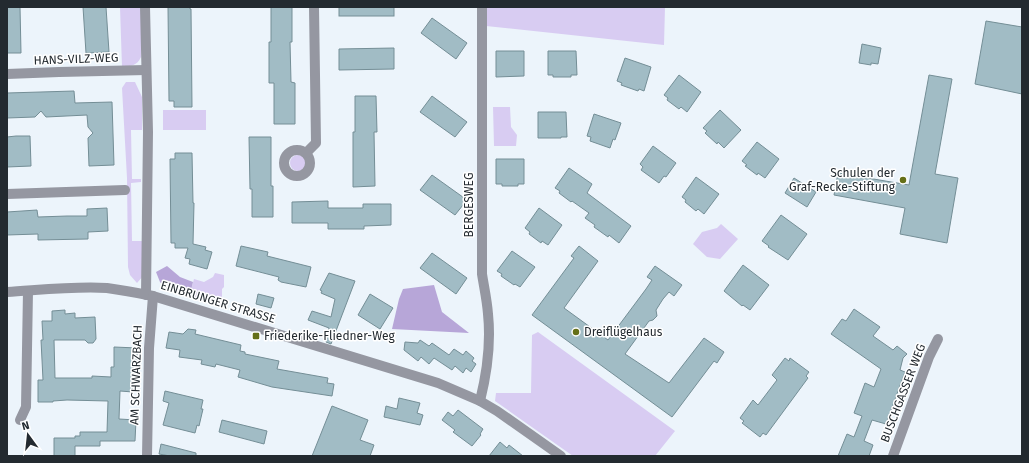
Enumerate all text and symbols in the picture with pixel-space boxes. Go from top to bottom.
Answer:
street label: HANS-VILZ-WEG [33,51,119,67]
place label: Schulen der Graf-Recke-Stiftung [789,166,896,194]
street label: BERGESWEG [462,173,476,237]
marker: Schulen der Graf-Recke-Stiftung [898,175,908,185]
street label: EINBRUNGER STRASSE [159,278,277,326]
street label: AM SCHWARZBACH [127,325,145,425]
place label: Dreiflügelhaus [584,325,663,339]
marker: Dreiflügelhaus [571,327,581,337]
place label: Friederike-Fliedner-Weg [264,329,396,343]
marker: Friederike-Fliedner-Weg [251,331,261,341]
street label: BUSCHGASSER WEG [878,342,928,444]
north arrow [8,415,48,455]
text: N [20,419,31,433]

